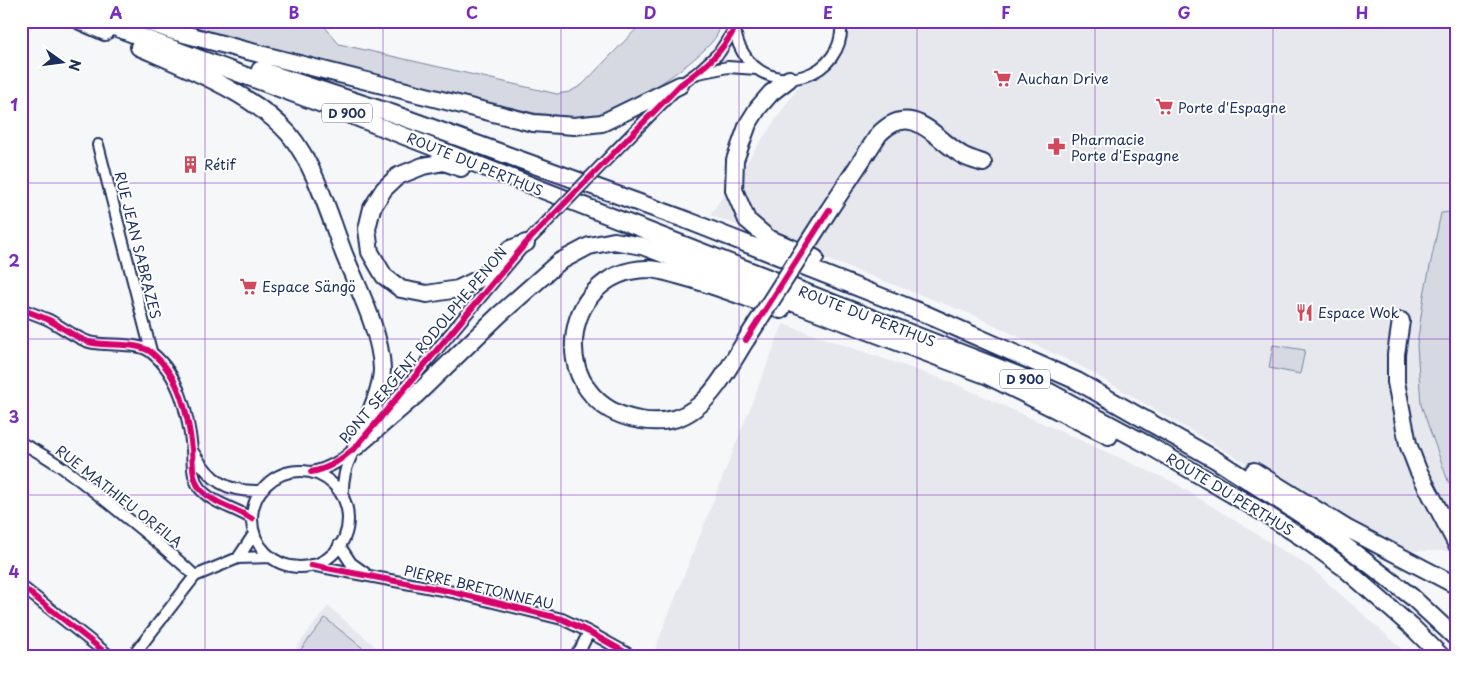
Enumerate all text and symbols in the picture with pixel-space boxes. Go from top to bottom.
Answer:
text: A [110,0,123,24]
text: B [289,0,300,24]
text: C [466,0,478,24]
text: D [644,0,656,24]
text: E [823,0,833,24]
text: F [1001,0,1011,24]
text: G [1177,0,1191,24]
text: H [1356,0,1368,24]
north arrow [38,38,88,88]
text: N [64,57,87,73]
supermarket icon: Auchan Drive [993,68,1013,88]
place label: Auchan Drive [1017,68,1109,89]
text: 1 [10,92,18,116]
supermarket icon: Porte d'Espagne [1154,97,1174,117]
place label: Porte d'Espagne [1178,97,1286,118]
road number: D 900 [322,104,372,122]
street label: ROUTE DU PERTHUS [404,127,546,201]
place label: Pharmacie Porte d'Espagne [1071,129,1179,166]
pharmacy icon: Pharmacie Porte d'Espagne [1047,137,1067,157]
building icon: Rétif [180,154,200,174]
place label: Rétif [204,154,237,175]
street label: RUE JEAN SABRAZES [110,169,166,321]
street label: PONT SERGENT RODOLPHE PENON [334,242,512,448]
text: 2 [8,248,20,272]
supermarket icon: Espace Sängö [238,276,258,296]
place label: Espace Sängö [262,276,356,297]
street label: ROUTE DU PERTHUS [795,280,939,352]
restaurant icon: Espace Wok [1294,302,1314,322]
place label: Espace Wok [1318,302,1400,323]
road number: D 900 [1000,369,1050,388]
text: 3 [9,404,19,428]
street label: RUE MATHIEU ORFILA [51,440,187,552]
street label: ROUTE DU PERTHUS [1162,448,1298,540]
text: 4 [9,559,20,583]
street label: PIERRE BRETONNEAU [402,560,556,614]

